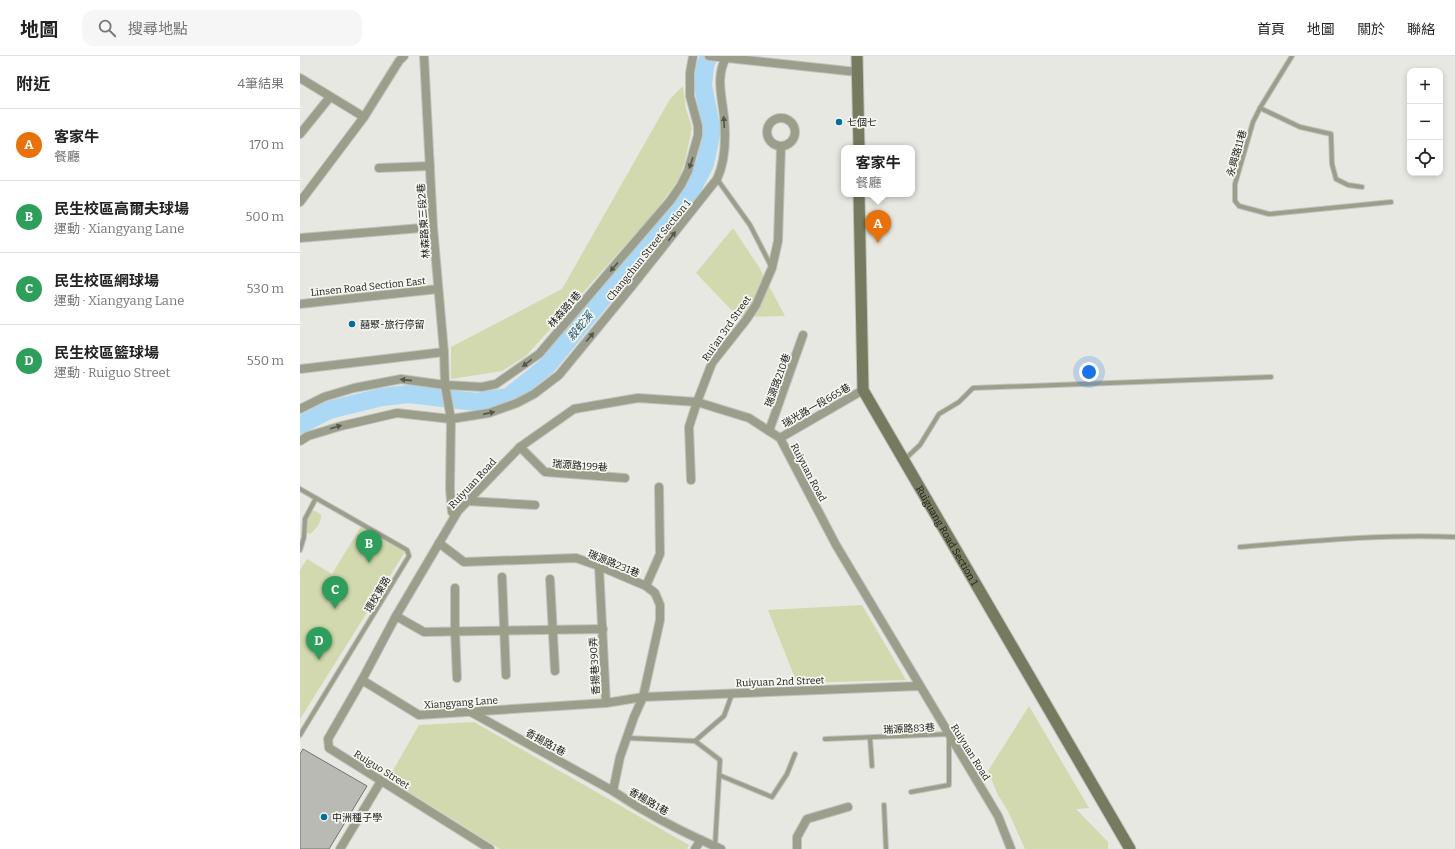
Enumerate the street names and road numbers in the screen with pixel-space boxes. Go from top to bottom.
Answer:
street label: 永興路11巷 [1225,128,1249,178]
street label: 林森路東三段2巷 [415,183,433,259]
street label: Changchun Street Section 1 [604,198,693,304]
street label: Linsen Road Section East [310,275,427,299]
street label: 林森路1巷 [546,289,584,330]
street label: Rui'an 3rd Street [700,293,754,364]
street label: 瑞源路210巷 [763,352,793,409]
street label: 瑞光路一段665巷 [780,381,853,430]
street label: Ruiyuan Road [788,441,829,504]
street label: Ruiyuan Road [446,456,499,511]
street label: 瑞源路199巷 [552,458,608,474]
street label: Ruiguang Road Section 1 [913,484,980,588]
street label: 瑞源路231巷 [586,548,641,580]
street label: 環校東路 [362,574,393,615]
street label: 香揚巷390弄 [587,637,603,695]
street label: Ruiyuan 2nd Street [736,674,825,690]
street label: Xiangyang Lane [424,694,498,712]
street label: 瑞源路83巷 [883,722,935,736]
street label: Ruiyuan Road [948,722,992,783]
street label: 香揚路1巷 [523,727,568,759]
street label: Ruiguo Street [351,748,412,792]
street label: 香楊路1巷 [626,786,671,818]

